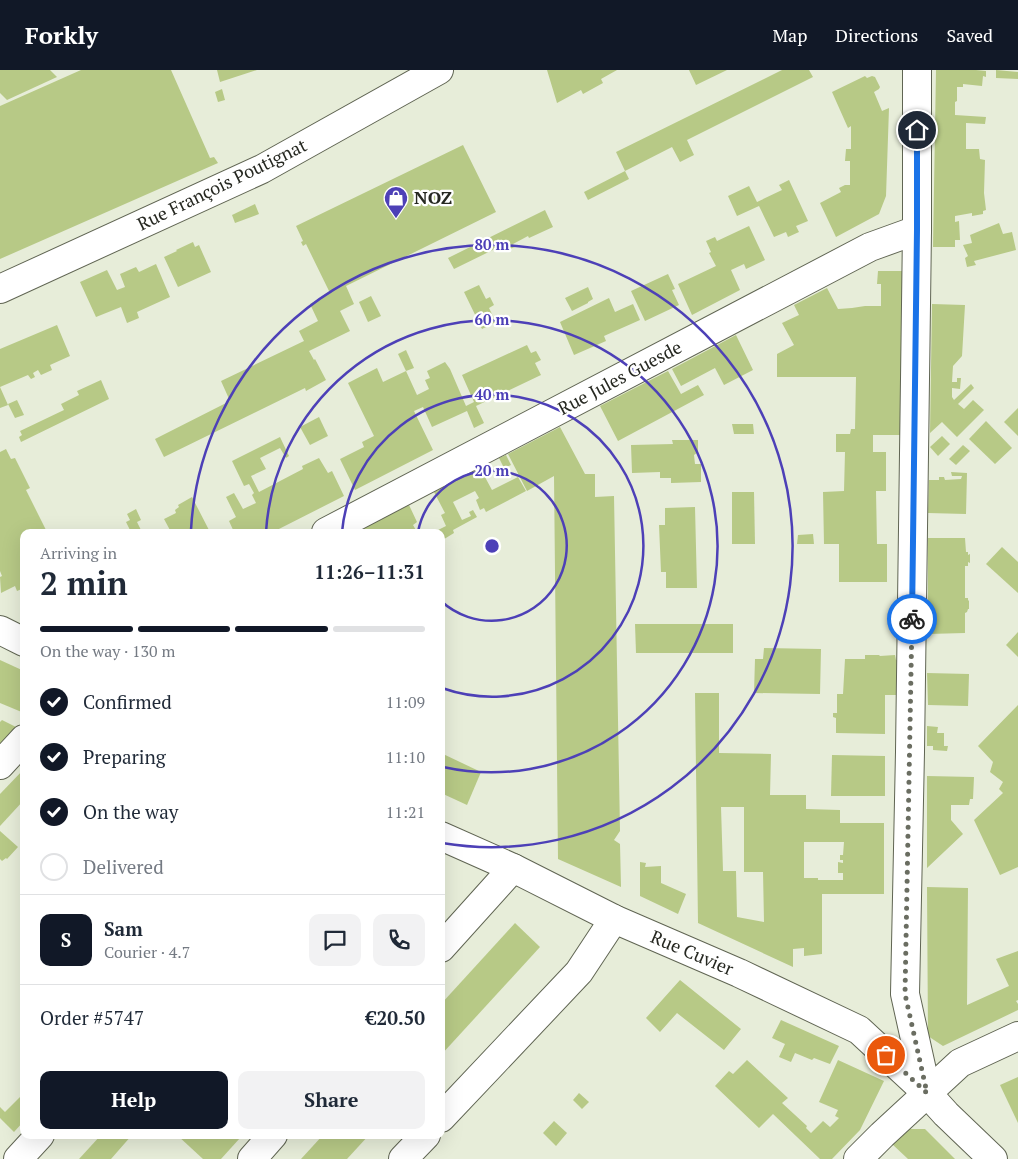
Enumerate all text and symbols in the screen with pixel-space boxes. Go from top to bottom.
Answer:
text: Forkly [25,19,98,51]
text: Map [772,23,807,47]
text: Directions [835,23,918,47]
text: Saved [946,23,993,47]
pin [896,109,938,151]
icon: home [903,116,931,144]
street label: Rue François Poutignat [133,132,311,236]
shop icon: NOZ [383,185,409,219]
place label: NOZ [414,185,452,209]
text: 80 m [475,234,510,254]
text: 60 m [475,309,510,329]
street label: Rue Jules Guesde [553,334,686,420]
text: 40 m [475,384,510,404]
text: 20 m [475,460,510,480]
centre of rings [483,537,501,555]
text: Arriving in [40,542,117,564]
text: 11:26–11:31 [314,559,425,584]
text: 2 min [40,562,128,604]
courier [887,594,937,644]
icon: bike [898,605,926,633]
text: On the way · 130 m [40,640,175,662]
icon: check [40,688,68,716]
text: Confirmed [83,689,172,714]
text: 11:09 [386,691,425,713]
icon: check [40,743,68,771]
text: Preparing [83,744,166,769]
text: 11:10 [386,746,425,768]
icon: check [40,798,68,826]
text: On the way [83,799,178,824]
text: 11:21 [386,801,425,823]
text: Delivered [83,854,164,879]
button: chat [309,914,361,966]
button: phone [373,914,425,966]
text: Sam [104,916,143,941]
street label: Rue Cuvier [647,924,738,980]
text: S [61,927,71,952]
text: Courier · 4.7 [104,941,190,963]
text: Order #5747 [40,1005,144,1030]
text: €20.50 [366,1005,425,1030]
pin [865,1034,907,1076]
icon: bag [872,1041,900,1069]
button: Help [40,1071,228,1129]
button: Share [238,1071,425,1129]

